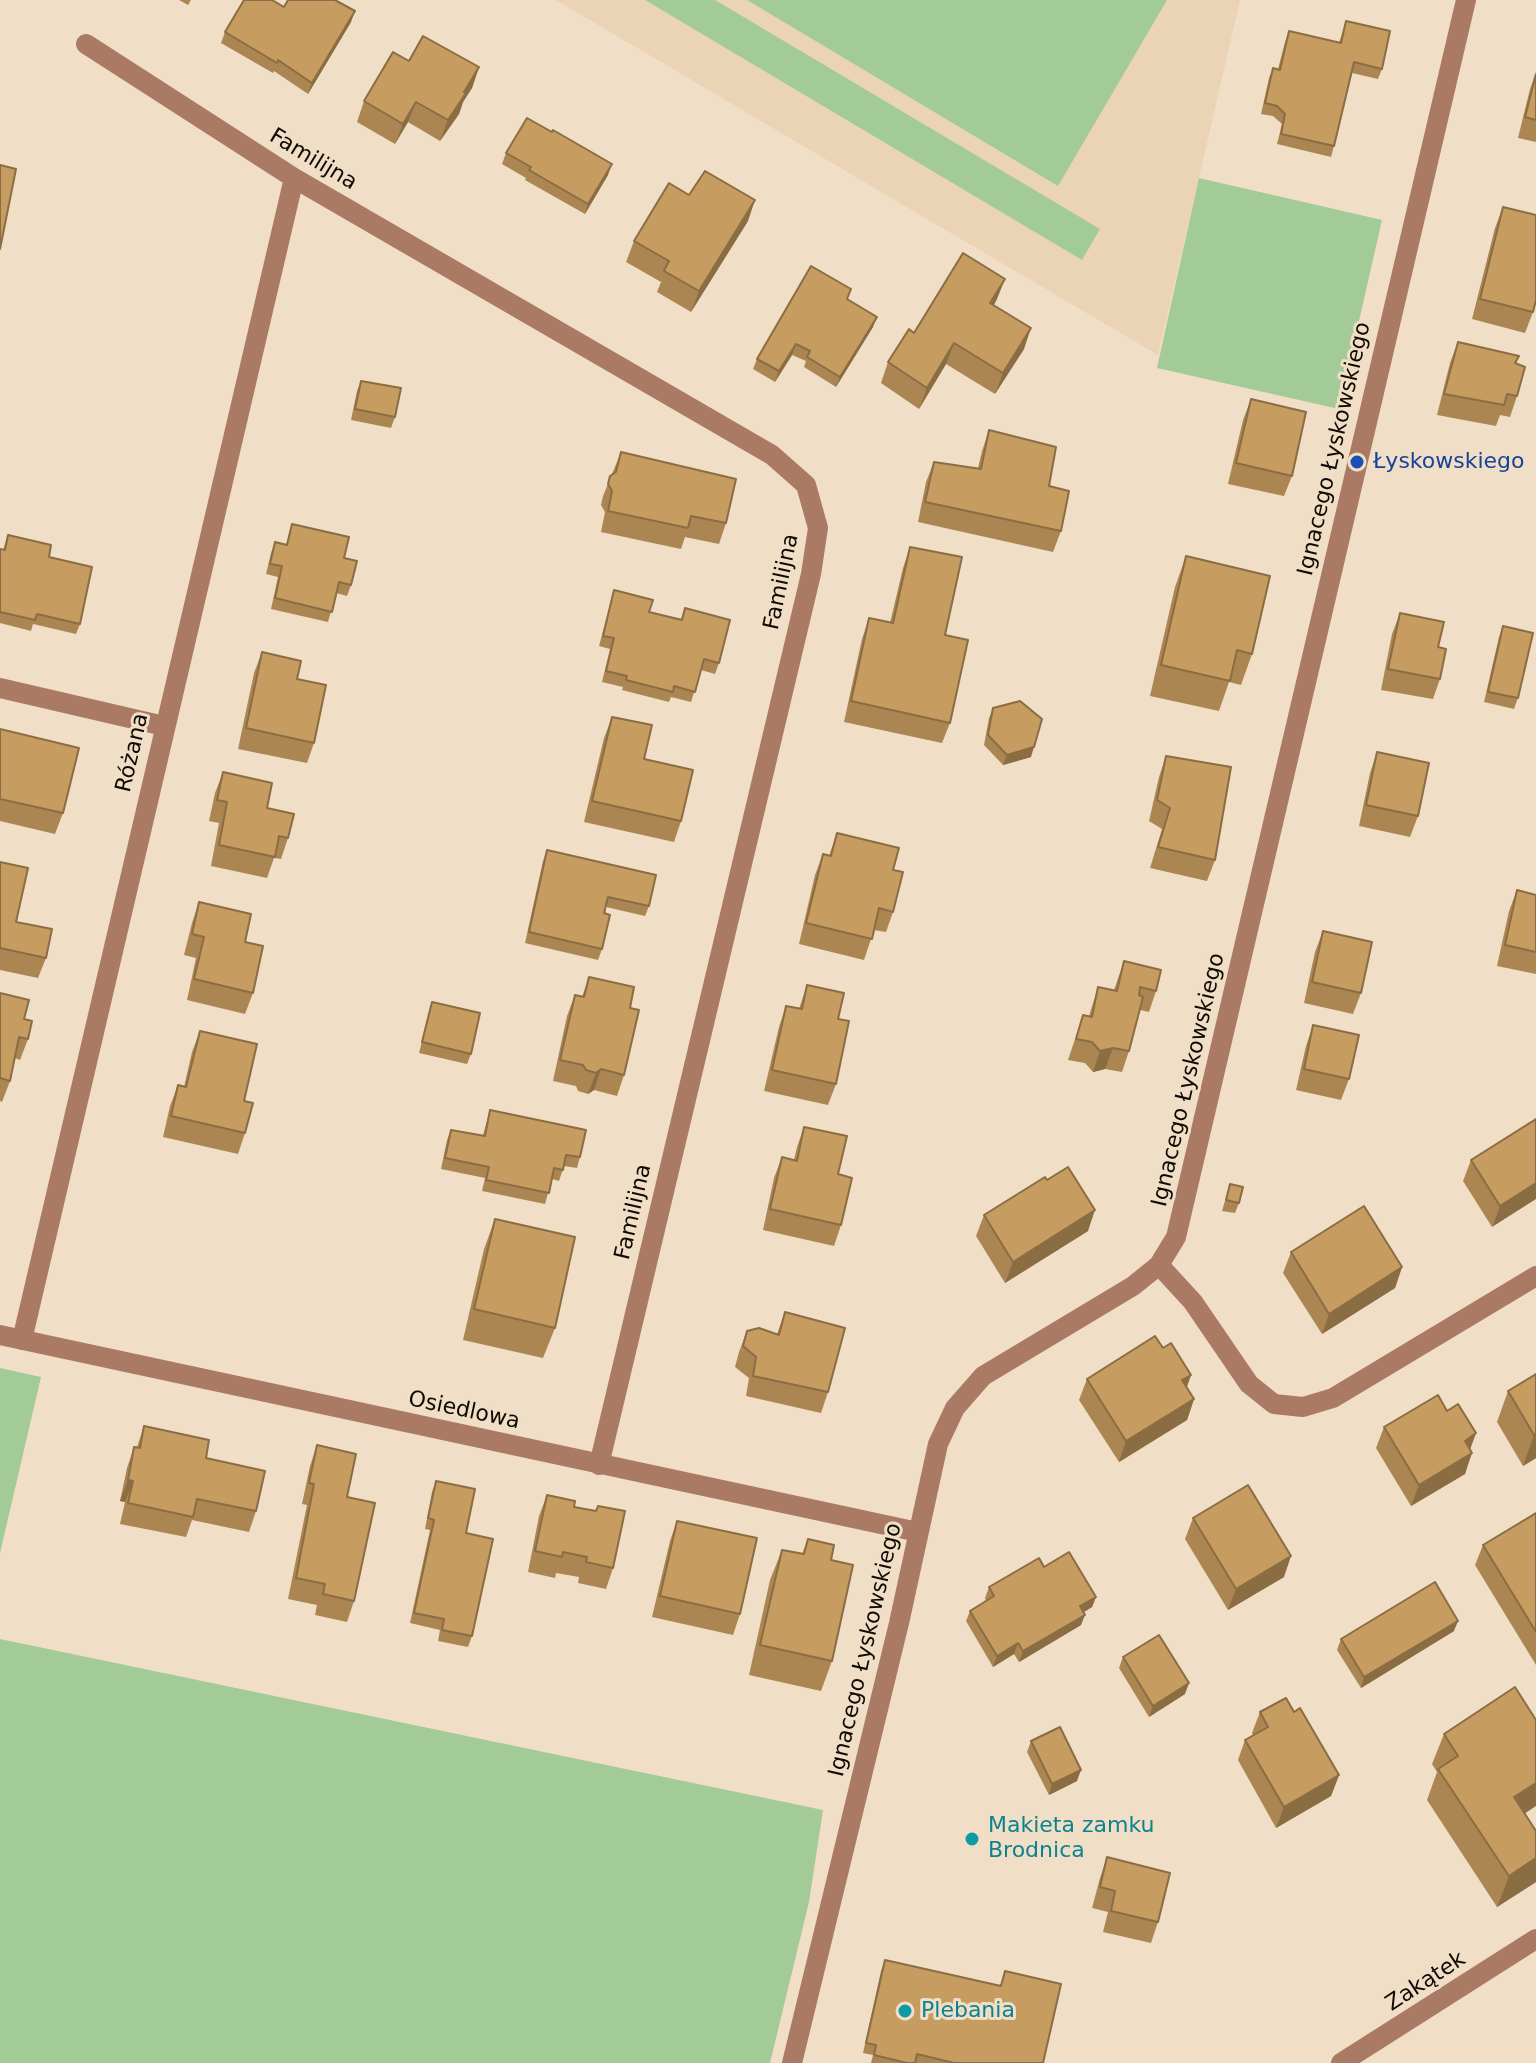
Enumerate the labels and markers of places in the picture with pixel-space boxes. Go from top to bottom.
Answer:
place label: Łyskowskiego [1373,449,1525,475]
marker: Łyskowskiego [1348,453,1366,471]
place label: Makieta zamku Brodnica [988,1813,1154,1864]
marker: Makieta zamku Brodnica [963,1830,981,1848]
place label: Plebania [921,1998,1015,2024]
marker: Plebania [896,2002,914,2020]

